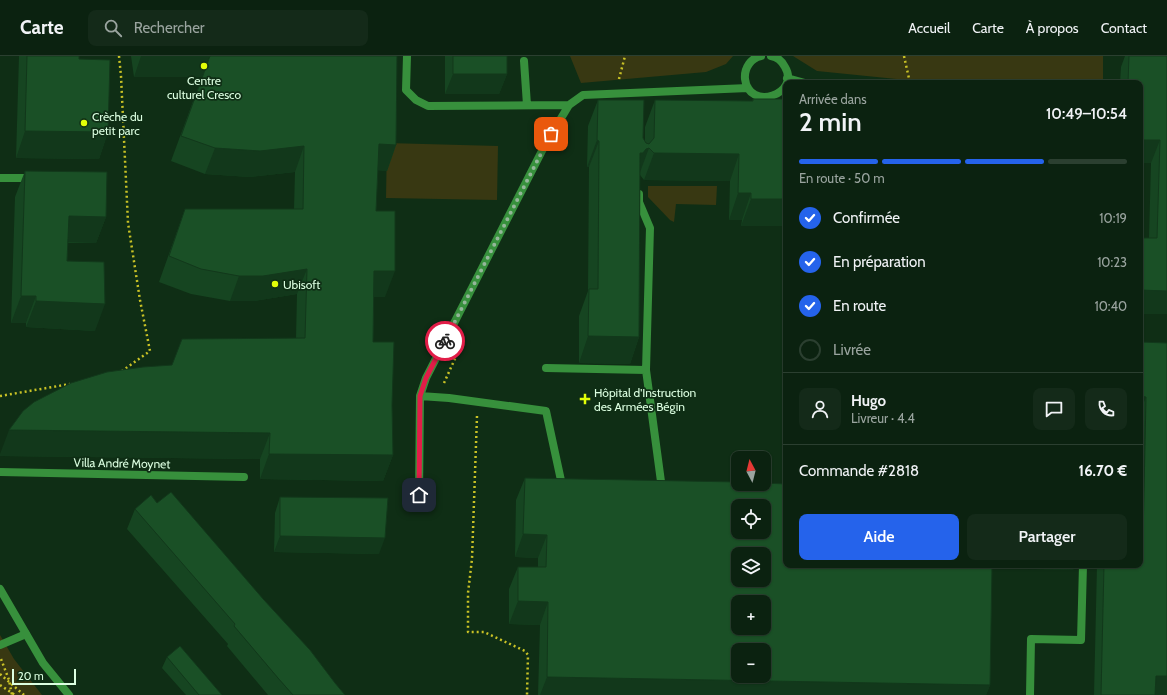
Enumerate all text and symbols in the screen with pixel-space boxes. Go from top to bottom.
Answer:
search box [88,10,368,46]
text: Carte [20,16,64,39]
icon: search [102,17,124,39]
text: Rechercher [134,19,205,37]
text: Accueil [908,19,950,37]
text: Carte [972,19,1004,37]
text: À propos [1026,19,1079,37]
text: Contact [1101,19,1147,37]
marker: Centre culturel Cresco [199,61,209,71]
place label: Centre culturel Cresco [167,73,241,102]
text: Arrivée dans [799,91,867,107]
text: 10:49–10:54 [1046,105,1127,123]
text: 2 min [799,106,862,138]
place label: Crèche du petit parc [92,109,143,138]
pin [534,117,568,151]
marker: Crèche du petit parc [79,118,89,128]
icon: bag [540,123,562,145]
text: En route · 50 m [799,170,885,186]
icon: check [799,207,821,229]
text: Confirmée [833,209,900,227]
text: 10:19 [1099,210,1127,226]
icon: check [799,251,821,273]
text: En préparation [833,253,926,271]
text: 10:23 [1097,254,1127,270]
place label: Ubisoft [283,277,320,292]
marker: Ubisoft [270,279,280,289]
icon: check [799,295,821,317]
text: En route [833,297,886,315]
text: 10:40 [1094,298,1127,314]
courier [425,321,465,361]
icon: bike [434,330,456,352]
text: Livrée [833,341,871,359]
place label: Hôpital d'Instruction des Armées Bégin [594,385,697,414]
button: person [799,388,841,430]
button: chat [1033,388,1075,430]
button: phone [1085,388,1127,430]
text: Hugo [851,392,886,410]
marker: Hôpital d'Instruction des Armées Bégin [579,393,591,405]
text: Livreur · 4.4 [851,410,915,426]
north arrow [731,451,771,491]
map controls [731,451,771,683]
street label: Villa André Moynet [73,455,171,471]
text: Commande #2818 [799,462,919,480]
text: 16.70 € [1079,462,1127,480]
pin [402,478,436,512]
icon: home [408,484,430,506]
button: locate [731,499,771,539]
button: Aide [799,514,959,560]
button: Partager [967,514,1127,560]
button: layers [731,547,771,587]
button: + [731,595,771,635]
button: − [731,643,771,683]
scale bar [12,667,76,686]
text: 20 m [18,669,44,683]

